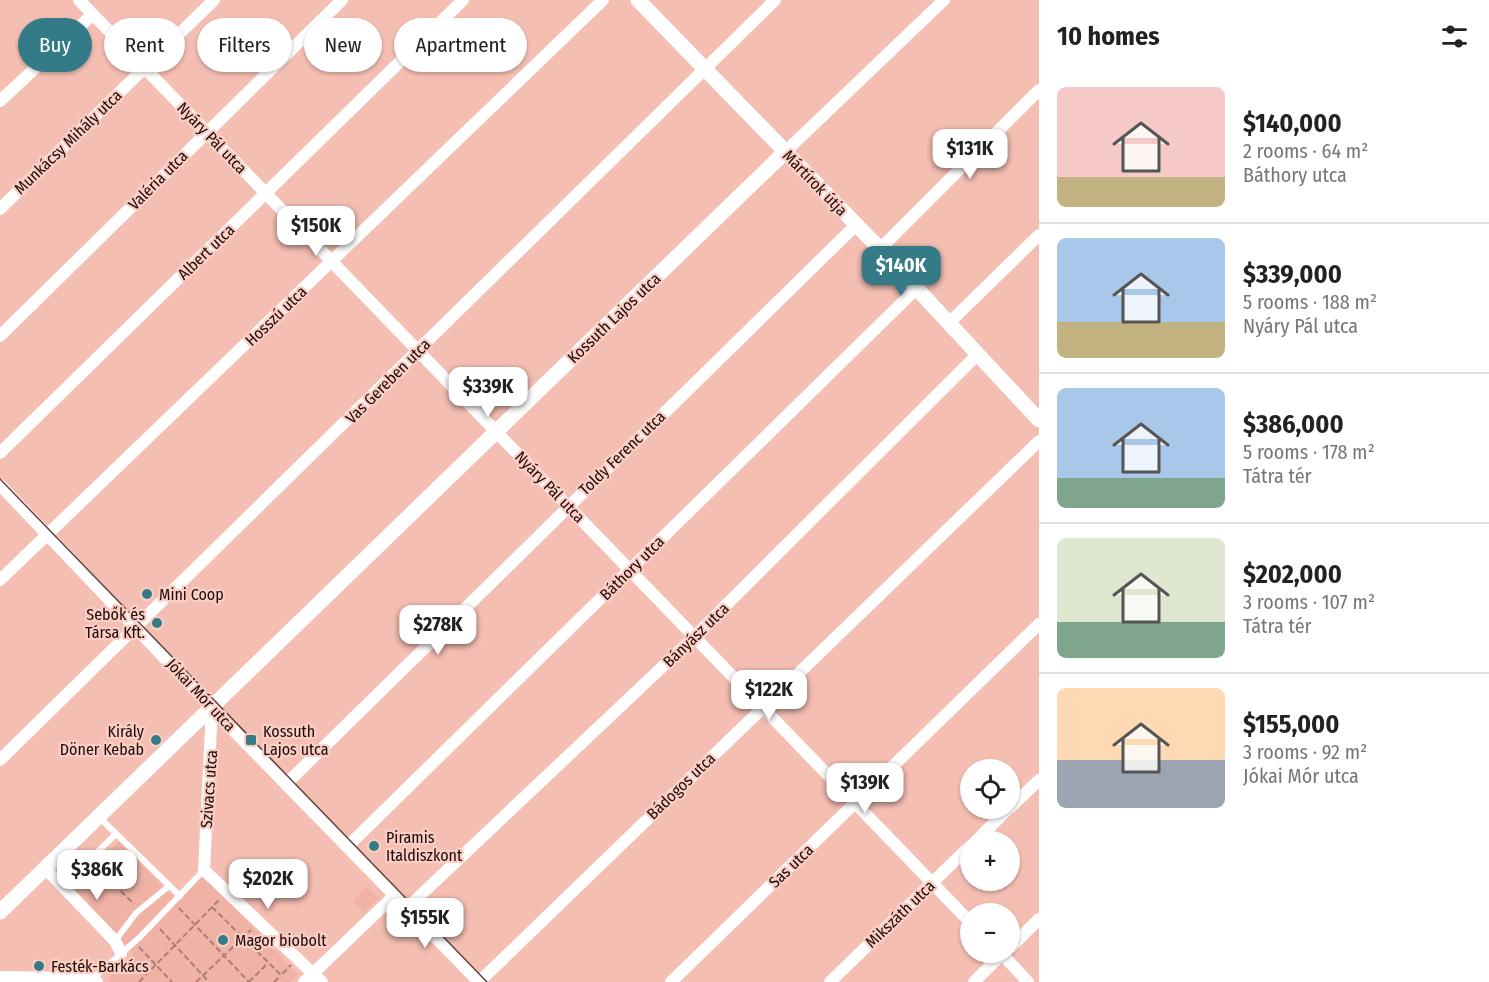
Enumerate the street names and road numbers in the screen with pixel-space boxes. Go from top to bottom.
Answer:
street label: Munkácsy Mihály utca [10,86,126,198]
street label: Nyáry Pál utca [173,98,251,178]
street label: Valéria utca [124,146,192,214]
street label: Mártírok útja [779,146,851,220]
street label: Albert utca [174,220,238,284]
street label: Kossuth Lajos utca [564,269,664,367]
street label: Hosszú utca [241,282,311,350]
street label: Vas Gereben utca [342,334,435,427]
street label: Toldy Ferenc utca [575,407,669,499]
street label: Nyáry Pál utca [511,447,589,527]
street label: Báthory utca [596,532,668,604]
street label: Bányász utca [659,599,733,671]
street label: Jókai Mór utca [162,655,240,735]
street label: Szivacs utca [197,749,221,829]
street label: Bádogos utca [643,749,719,823]
street label: Sas utca [765,840,817,892]
street label: Mikszáth utca [861,876,939,952]

